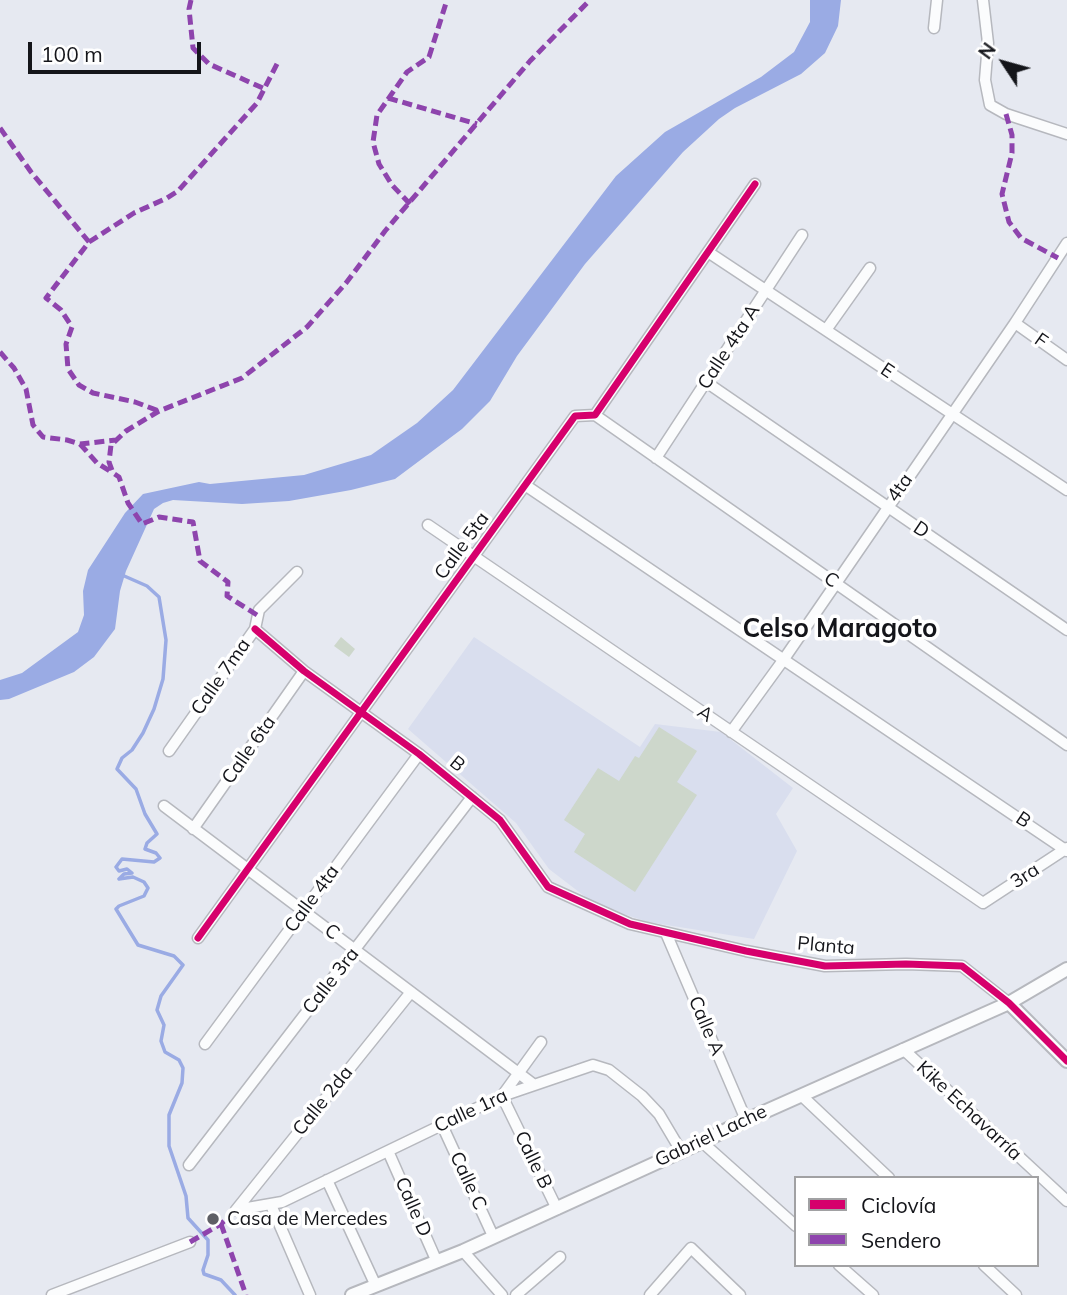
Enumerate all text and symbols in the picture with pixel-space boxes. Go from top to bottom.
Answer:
scale bar [32,28,205,72]
north arrow [969,28,1039,98]
text: N [973,38,1001,64]
text: 100 m [41,41,103,67]
street label: Calle 4ta A [693,300,765,394]
street label: F [1030,329,1052,353]
street label: E [876,358,898,384]
street label: 4ta [882,469,918,507]
street label: Calle 5ta [430,508,494,584]
street label: D [909,517,933,543]
street label: C [819,567,843,593]
district label: Celso Maragoto [743,613,937,645]
street label: Calle 7ma [186,634,256,720]
street label: A [693,701,717,727]
street label: Calle 6ta [217,712,281,788]
street label: B [445,751,469,777]
street label: B [1011,807,1035,833]
street label: 3ra [1006,858,1044,894]
street label: Calle 4ta [280,861,344,937]
street label: C [320,919,344,945]
street label: Planta [796,932,856,960]
street label: Calle 3ra [298,943,364,1019]
street label: Calle A [683,993,729,1059]
street label: Kike Echavarría [912,1057,1026,1165]
street label: Calle 2da [288,1062,358,1140]
street label: Calle 1ra [431,1084,511,1138]
street label: Gabriel Lache [652,1100,770,1172]
street label: Calle B [509,1127,557,1193]
street label: Calle C [445,1148,491,1214]
street label: Calle D [390,1174,436,1240]
legend [794,1176,1039,1267]
text: Ciclovía [861,1192,936,1218]
place label: Casa de Mercedes [227,1208,388,1230]
marker: Casa de Mercedes [205,1211,221,1227]
text: Sendero [861,1227,941,1253]

